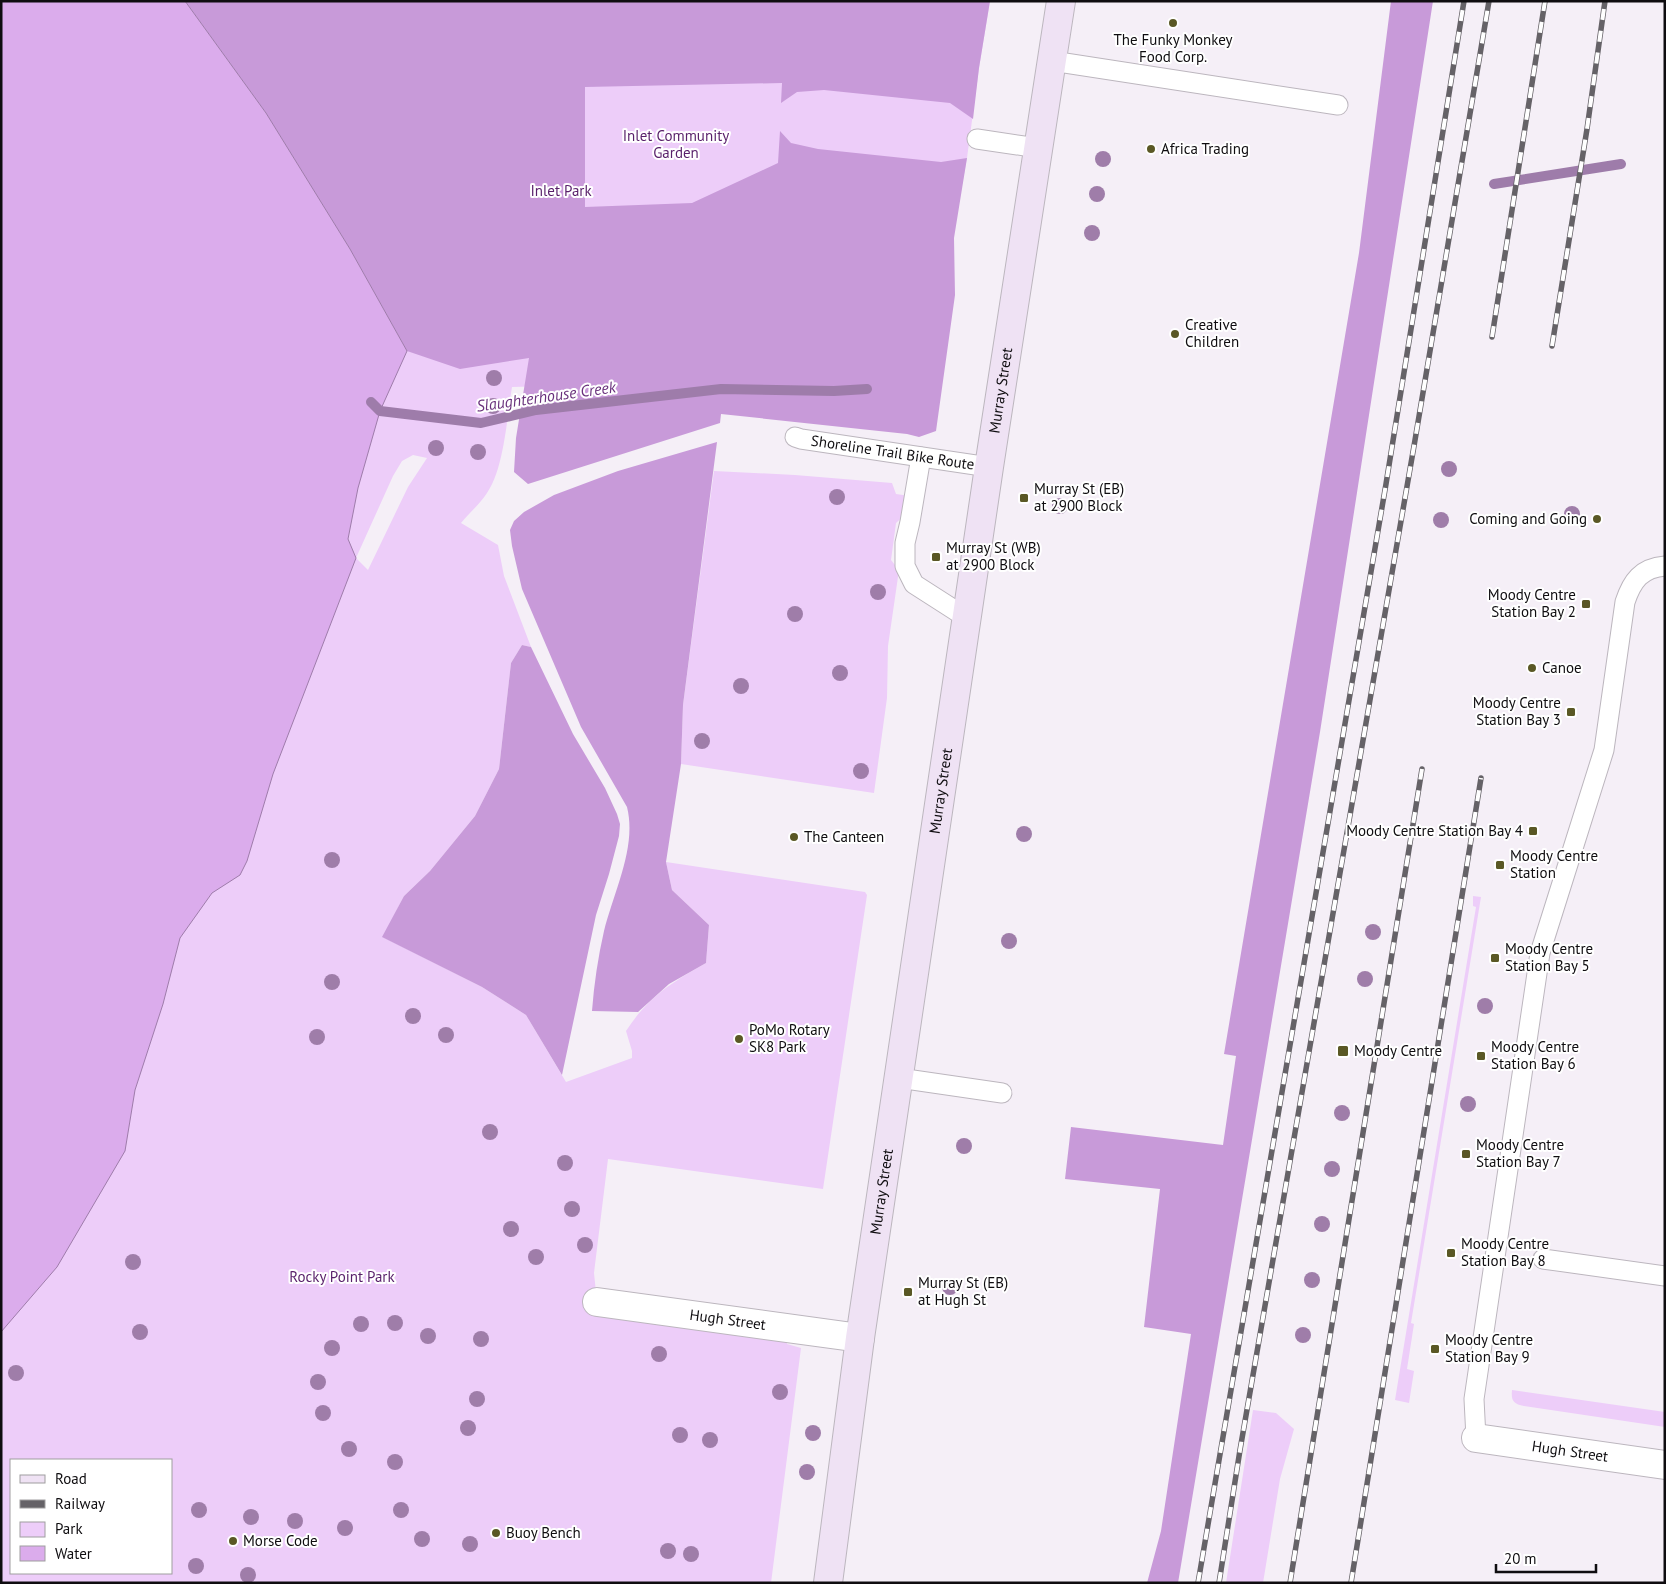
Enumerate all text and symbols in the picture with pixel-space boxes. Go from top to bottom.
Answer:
marker: The Funky Monkey Food Corp. [1167,17,1179,29]
place label: The Funky Monkey Food Corp. [1113,30,1233,66]
park label: Inlet Community Garden [623,126,729,162]
place label: Africa Trading [1161,139,1249,158]
marker: Africa Trading [1145,143,1157,155]
park label: Inlet Park [530,181,592,200]
place label: Creative Children [1185,315,1239,351]
marker: Creative Children [1169,328,1181,340]
street label: Murray Street [984,346,1016,435]
water label: Slaughterhouse Creek [475,376,618,416]
street label: Shoreline Trail Bike Route [810,431,976,474]
place label: Murray St (EB) at 2900 Block [1034,479,1124,515]
marker: Murray St (EB) at 2900 Block [1018,492,1030,504]
place label: Coming and Going [1469,509,1587,528]
marker: Coming and Going [1591,513,1603,525]
place label: Murray St (WB) at 2900 Block [946,538,1041,574]
marker: Murray St (WB) at 2900 Block [930,551,942,563]
place label: Moody Centre Station Bay 2 [1488,585,1576,621]
marker: Moody Centre Station Bay 2 [1580,598,1592,610]
place label: Canoe [1542,658,1582,677]
marker: Canoe [1526,662,1538,674]
place label: Moody Centre Station Bay 3 [1473,693,1561,729]
marker: Moody Centre Station Bay 3 [1565,706,1577,718]
street label: Murray Street [925,747,956,835]
place label: Moody Centre Station Bay 4 [1346,821,1523,840]
marker: Moody Centre Station Bay 4 [1527,825,1539,837]
place label: The Canteen [804,827,884,846]
marker: The Canteen [788,831,800,843]
place label: Moody Centre Station [1510,846,1598,882]
marker: Moody Centre Station [1494,859,1506,871]
place label: Moody Centre Station Bay 5 [1505,939,1593,975]
marker: Moody Centre Station Bay 5 [1489,952,1501,964]
place label: PoMo Rotary SK8 Park [749,1020,830,1056]
marker: PoMo Rotary SK8 Park [733,1033,745,1045]
place label: Moody Centre Station Bay 6 [1491,1037,1579,1073]
place label: Moody Centre [1354,1041,1442,1060]
marker: Moody Centre [1336,1044,1350,1058]
marker: Moody Centre Station Bay 6 [1475,1050,1487,1062]
place label: Moody Centre Station Bay 7 [1476,1135,1564,1171]
street label: Murray Street [865,1147,897,1236]
marker: Moody Centre Station Bay 7 [1460,1148,1472,1160]
place label: Moody Centre Station Bay 8 [1461,1234,1549,1270]
marker: Moody Centre Station Bay 8 [1445,1247,1457,1259]
park label: Rocky Point Park [289,1267,395,1286]
place label: Murray St (EB) at Hugh St [918,1273,1008,1309]
marker: Murray St (EB) at Hugh St [902,1286,914,1298]
street label: Hugh Street [688,1305,767,1334]
place label: Moody Centre Station Bay 9 [1445,1330,1533,1366]
marker: Moody Centre Station Bay 9 [1429,1343,1441,1355]
street label: Hugh Street [1531,1436,1609,1466]
legend [10,1459,172,1574]
text: Road [55,1469,87,1488]
text: Railway [55,1494,105,1513]
text: Park [55,1519,83,1538]
place label: Buoy Bench [506,1523,581,1542]
marker: Buoy Bench [490,1527,502,1539]
place label: Morse Code [243,1531,318,1550]
marker: Morse Code [227,1535,239,1547]
scale bar [1496,1542,1596,1574]
text: Water [55,1544,92,1563]
text: 20 m [1504,1549,1537,1568]

